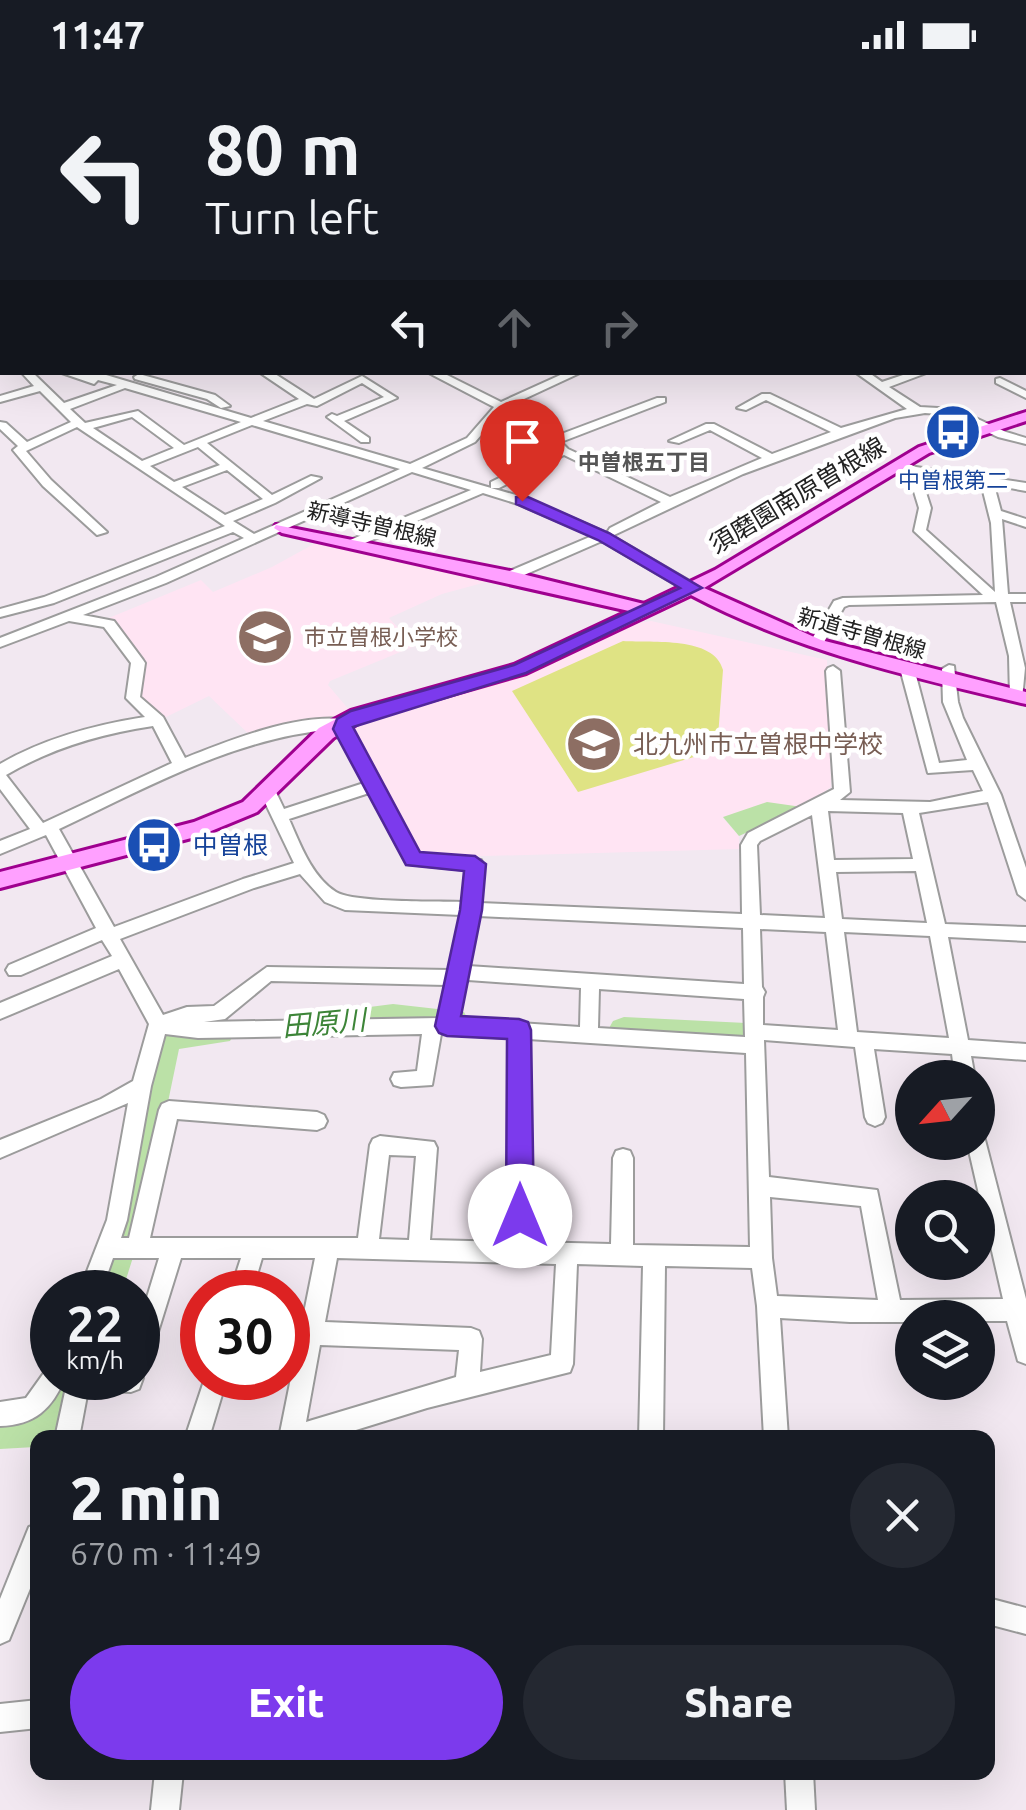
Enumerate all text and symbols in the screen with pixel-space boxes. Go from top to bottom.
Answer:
text: 11:47 [50,14,145,56]
icon: left [40,110,170,240]
text: 80 m [205,110,361,188]
text: Turn left [205,192,379,243]
icon: left [382,300,437,355]
icon: ahead [487,300,542,355]
icon: right [592,300,647,355]
pin [480,399,565,502]
bus stop icon: 中曽根第二 [923,402,983,462]
icon: arrive [495,414,550,469]
street label: 須磨園南原曽根線 [704,431,890,559]
district label: 中曽根五丁目 [578,449,710,474]
place label: 中曽根第二 [898,467,1008,492]
street label: 新導寺曽根線 [305,496,439,551]
street label: 新道寺曽根線 [795,602,929,663]
school or university icon: 市立曽根小学校 [235,607,295,667]
place label: 市立曽根小学校 [304,624,458,649]
school or university icon: 北九州市立曽根中学校 [564,714,624,774]
place label: 北九州市立曽根中学校 [633,730,883,758]
bus stop icon: 中曽根 [124,815,184,875]
place label: 中曽根 [193,831,268,859]
water label: 田原川 [281,1003,370,1042]
north arrow [895,1060,995,1160]
map controls [895,1060,995,1400]
position arrow [468,1164,572,1268]
button: search [895,1180,995,1280]
speed limit sign: 30 [180,1270,310,1400]
text: 22 [67,1295,123,1351]
button: layers [895,1300,995,1400]
text: km/h [66,1346,124,1374]
button: close [850,1463,955,1568]
text: 2 min [70,1464,223,1531]
text: 670 m · 11:49 [70,1535,262,1571]
button: Exit [70,1645,503,1760]
button: Share [523,1645,955,1760]

